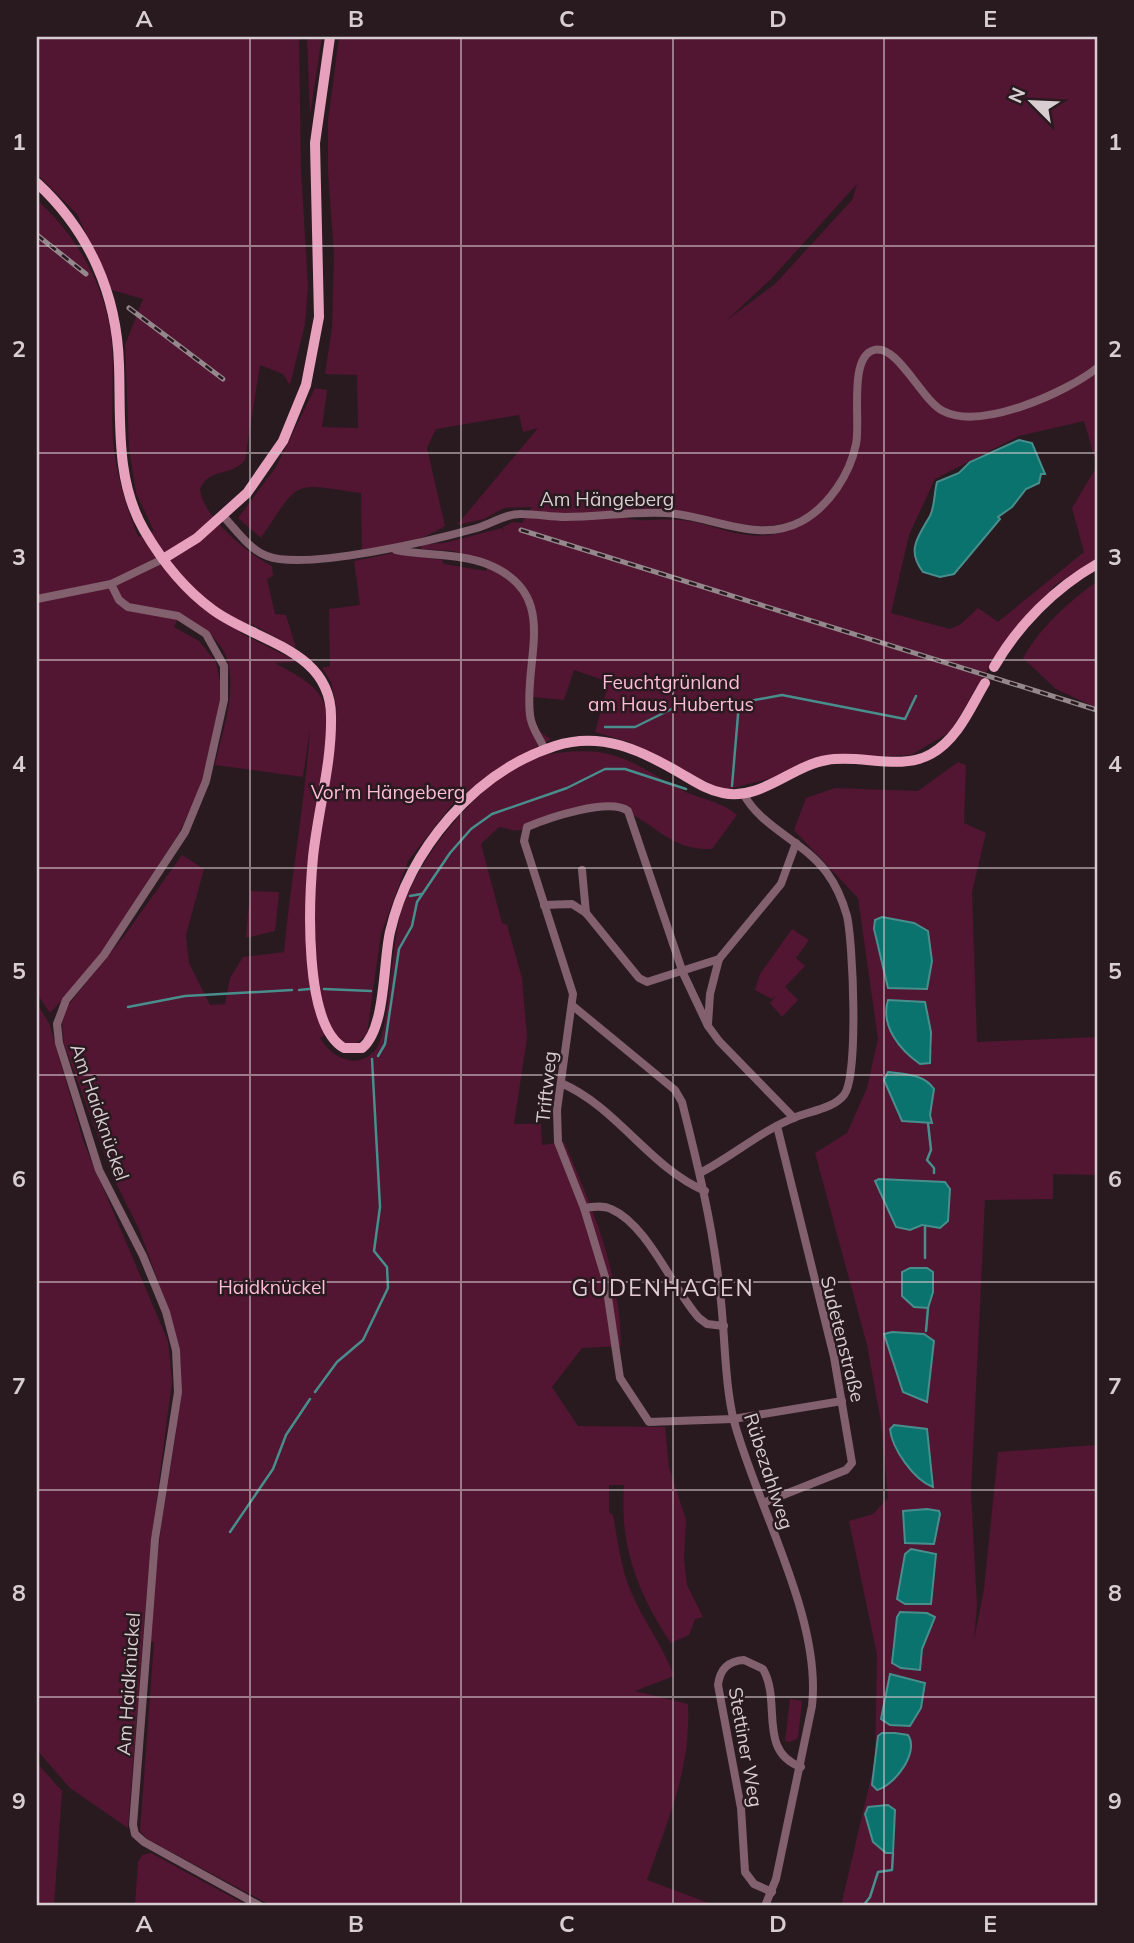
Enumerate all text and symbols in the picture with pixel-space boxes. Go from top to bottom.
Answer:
text: A [135,4,153,33]
text: B [348,4,364,33]
text: C [559,4,575,33]
text: D [769,4,787,33]
text: E [983,4,997,33]
north arrow [998,66,1068,136]
text: N [1003,84,1030,107]
text: 1 [12,127,26,156]
text: 1 [1108,127,1122,156]
text: 2 [12,334,26,363]
text: 2 [1108,334,1122,363]
street label: Am Hängeberg [540,487,674,511]
text: 3 [12,542,26,571]
text: 3 [1108,542,1122,571]
park label: Feuchtgrünland am Haus Hubertus [588,670,754,716]
text: 4 [12,749,26,778]
text: 4 [1108,749,1122,778]
park label: Vor'm Hängeberg [311,780,465,804]
text: 5 [12,956,26,985]
text: 5 [1108,956,1122,985]
street label: Am Haidknückel [65,1040,135,1184]
street label: Triftweg [530,1050,562,1124]
text: 6 [12,1164,26,1193]
text: 6 [1108,1164,1122,1193]
district label: GUDENHAGEN [571,1273,755,1302]
street label: Sudetenstraße [816,1273,870,1405]
park label: Haidknückel [218,1275,326,1299]
text: 7 [12,1371,26,1400]
text: 7 [1108,1371,1122,1400]
street label: Rübezahlweg [739,1410,799,1532]
text: 8 [12,1578,26,1607]
text: 8 [1108,1578,1122,1607]
street label: Am Haidknückel [111,1612,145,1756]
street label: Stettiner Weg [724,1685,768,1809]
text: 9 [12,1786,26,1815]
text: 9 [1108,1786,1122,1815]
text: A [135,1909,153,1938]
text: B [348,1909,364,1938]
text: C [559,1909,575,1938]
text: D [769,1909,787,1938]
text: E [983,1909,997,1938]

